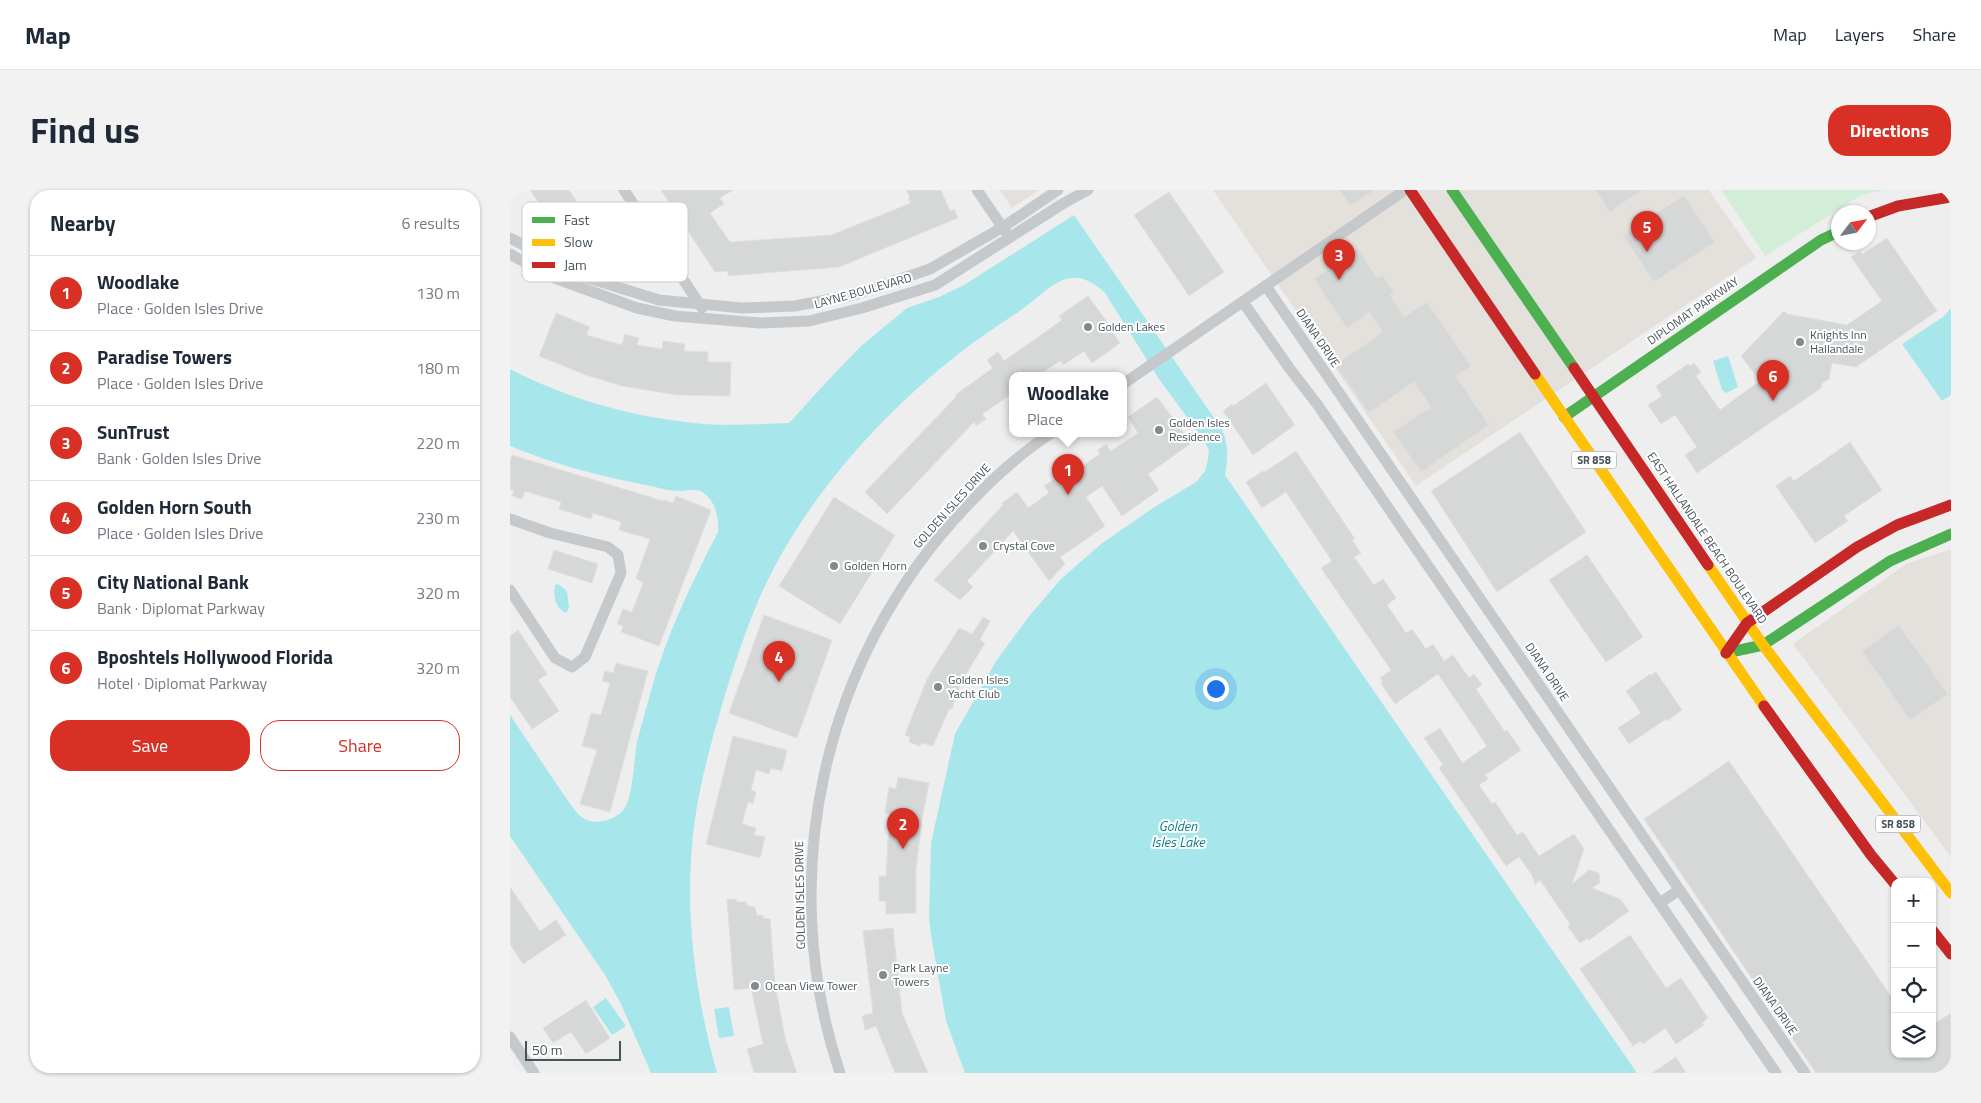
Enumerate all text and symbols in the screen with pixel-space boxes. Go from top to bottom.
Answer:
text: Map [25,17,71,53]
text: Map [1773,21,1807,48]
text: Layers [1835,21,1884,48]
text: Share [1912,21,1956,48]
text: Find us [30,103,140,157]
button: Directions [1828,105,1951,156]
legend [522,202,688,282]
north arrow [1831,205,1876,250]
text: Nearby [50,207,115,239]
text: Fast [564,209,589,230]
text: 6 results [401,211,460,235]
pin: 5 [1631,211,1663,252]
text: Slow [564,231,593,252]
pin: 3 [1323,239,1355,280]
text: Jam [564,254,587,275]
text: Woodlake [97,267,179,296]
street label: LAYNE BOULEVARD [812,267,914,314]
street label: DIPLOMAT PARKWAY [1643,271,1743,349]
text: 1 [62,281,70,305]
text: 130 m [416,281,460,305]
text: Place · Golden Isles Drive [97,296,263,320]
street label: DIANA DRIVE [1292,304,1345,371]
place label: Golden Lakes [1098,317,1165,336]
marker: Golden Lakes [1082,321,1094,333]
place label: Knights Inn Hallandale [1810,325,1867,358]
marker: Knights Inn Hallandale [1794,336,1806,348]
text: Paradise Towers [97,342,232,371]
text: 2 [62,356,70,380]
text: 180 m [416,356,460,380]
pin: 6 [1757,360,1789,401]
text: Place · Golden Isles Drive [97,371,263,395]
popup [1009,372,1127,437]
text: Woodlake [1027,378,1109,407]
text: Place [1027,407,1063,431]
place label: Golden Isles Residence [1169,413,1230,446]
text: SunTrust [97,417,169,446]
marker: Golden Isles Residence [1153,424,1165,436]
text: 3 [62,431,70,455]
text: 220 m [416,431,460,455]
text: Bank · Golden Isles Drive [97,446,261,470]
street label: EAST HALLANDALE BEACH BOULEVARD [1643,448,1772,628]
road number: SR 858 [1572,452,1616,468]
pin: 1 [1052,454,1084,495]
street label: GOLDEN ISLES DRIVE [908,459,995,552]
text: Golden Horn South [97,492,252,521]
text: 4 [62,506,70,530]
text: 230 m [416,506,460,530]
text: Place · Golden Isles Drive [97,521,263,545]
place label: Crystal Cove [993,536,1055,555]
marker: Crystal Cove [977,540,989,552]
place label: Golden Horn [844,556,907,575]
marker: Golden Horn [828,560,840,572]
text: City National Bank [97,567,249,596]
text: 5 [62,581,70,605]
text: 320 m [416,581,460,605]
text: Bank · Diplomat Parkway [97,596,265,620]
street label: DIANA DRIVE [1521,638,1574,705]
pin: 4 [763,641,795,682]
text: Bposhtels Hollywood Florida [97,642,333,671]
text: 6 [62,656,70,680]
text: 320 m [416,656,460,680]
place label: Golden Isles Yacht Club [948,670,1009,703]
text: Hotel · Diplomat Parkway [97,671,267,695]
your location [1203,676,1229,702]
marker: Golden Isles Yacht Club [932,681,944,693]
button: Save [50,720,250,771]
button: Share [260,720,460,771]
pin: 2 [887,808,919,849]
water label: Golden Isles Lake [1151,815,1206,852]
road number: SR 858 [1876,816,1920,832]
street label: GOLDEN ISLES DRIVE [789,840,810,950]
map controls [1891,878,1936,1058]
button: + [1891,878,1936,923]
button: − [1891,923,1936,968]
place label: Park Layne Towers [893,958,949,991]
button: locate [1891,968,1936,1013]
marker: Park Layne Towers [877,969,889,981]
street label: DIANA DRIVE [1748,973,1803,1039]
place label: Ocean View Tower [765,976,857,995]
marker: Ocean View Tower [749,980,761,992]
button: layers [1891,1013,1936,1058]
scale bar [525,1038,621,1061]
text: 50 m [532,1039,562,1060]

